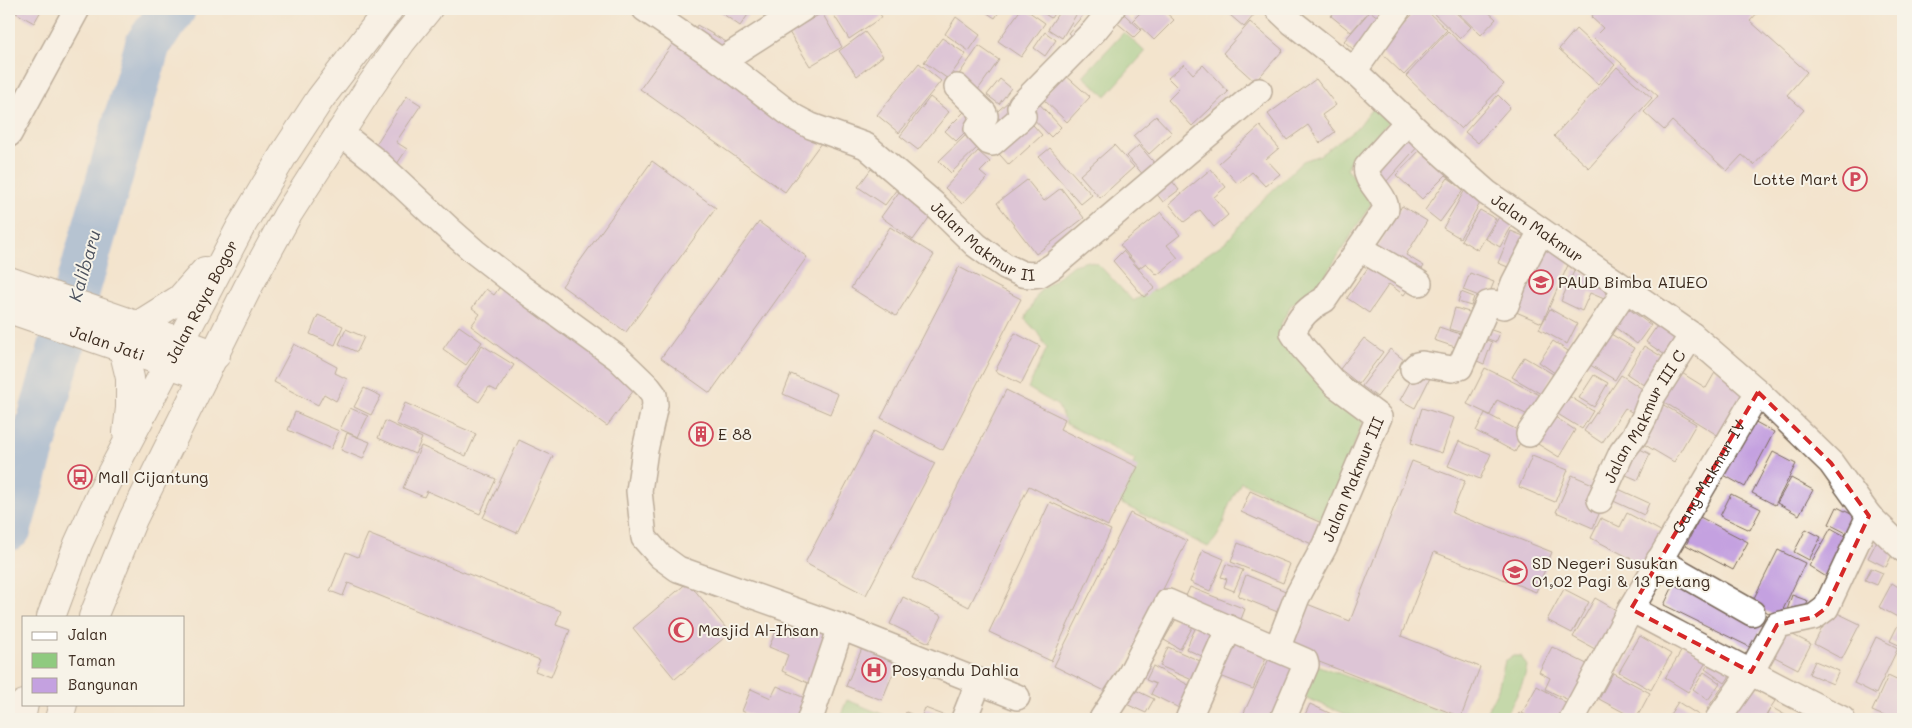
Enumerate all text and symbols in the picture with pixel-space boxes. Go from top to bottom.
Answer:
parking icon: Lotte Mart [1842,166,1868,192]
place label: Lotte Mart [1753,168,1838,189]
street label: Jalan Makmur [1488,188,1588,267]
street label: Jalan Makmur II [927,196,1036,285]
water label: Kalibaru [62,227,106,304]
street label: Jalan Raya Bogor [160,236,242,367]
school or university icon: PAUD Bimba AIUEO [1528,269,1554,295]
place label: PAUD Bimba AIUEO [1558,271,1708,292]
street label: Jalan Jati [67,320,148,365]
street label: Jalan Makmur III C [1598,345,1690,486]
street label: Jalan Makmur III [1317,413,1388,545]
street label: Gang Makmur IV [1666,416,1749,537]
building icon: E 88 [688,421,714,447]
place label: E 88 [718,423,752,444]
bus stop icon: Mall Cijantung [67,464,93,490]
place label: Mall Cijantung [98,466,208,487]
place label: SD Negeri Susukan 01,02 Pagi & 13 Petang [1532,552,1710,591]
school or university icon: SD Negeri Susukan 01,02 Pagi & 13 Petang [1502,559,1528,585]
legend [22,616,185,706]
mosque icon: Masjid Al-Ihsan [668,617,694,643]
place label: Masjid Al-Ihsan [698,619,819,640]
text: Jalan [68,624,107,644]
text: Taman [68,650,115,670]
hospital icon: Posyandu Dahlia [861,657,887,683]
place label: Posyandu Dahlia [892,659,1019,680]
text: Bangunan [68,674,138,694]

